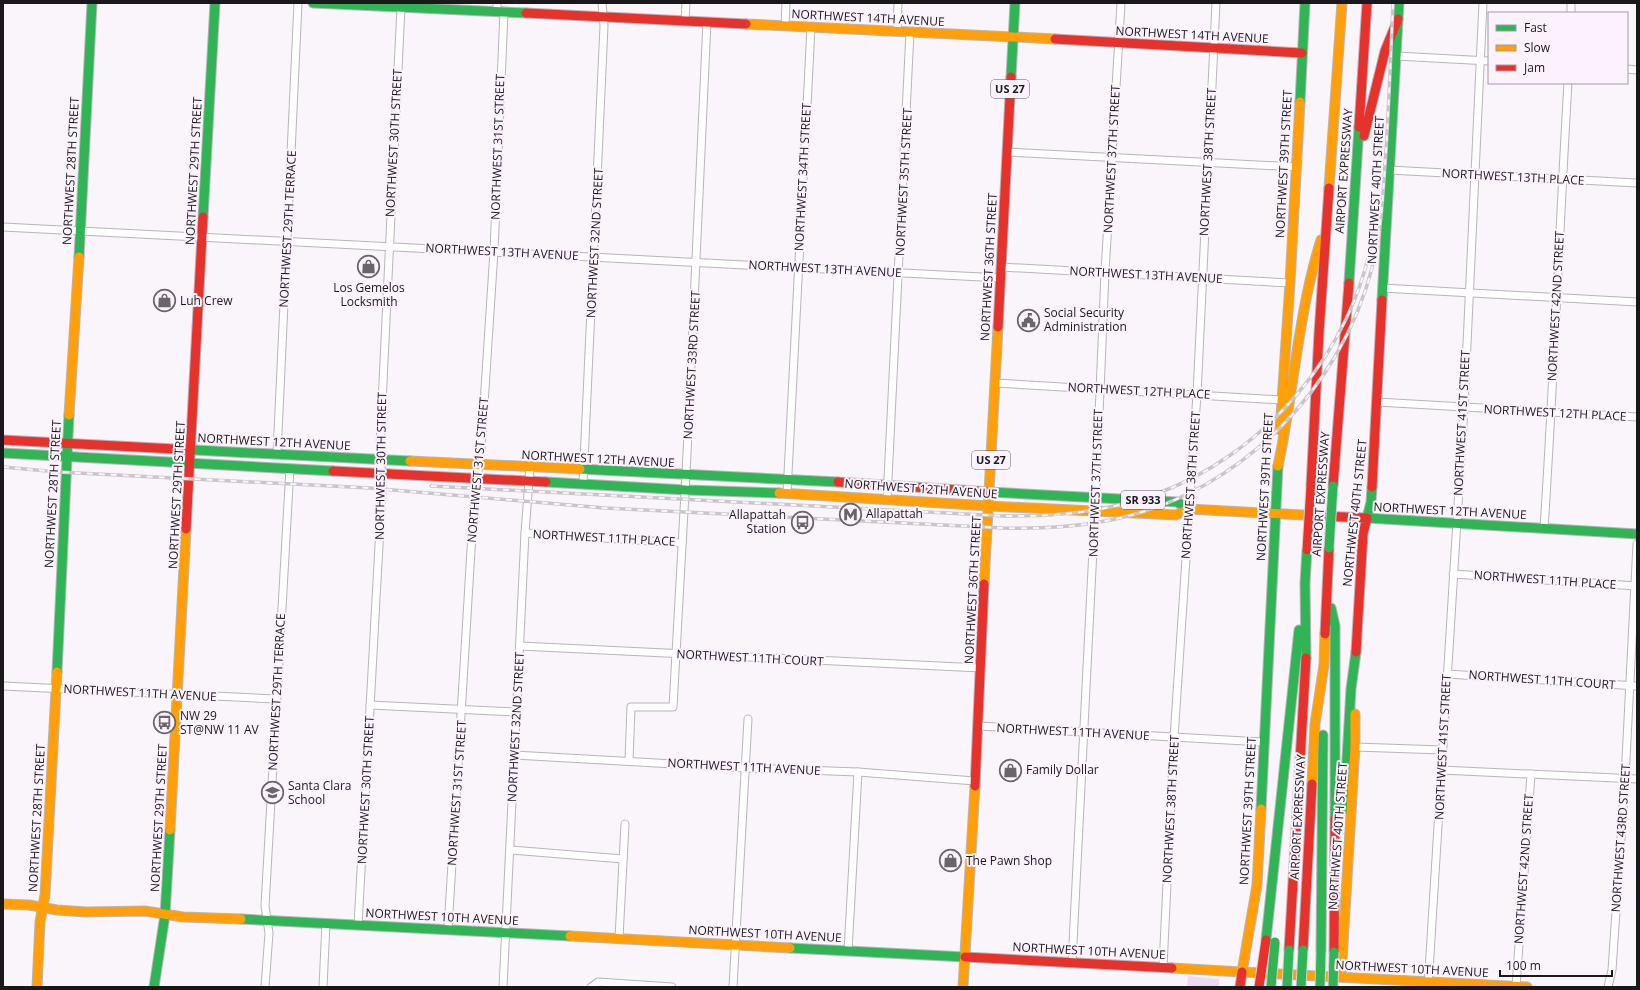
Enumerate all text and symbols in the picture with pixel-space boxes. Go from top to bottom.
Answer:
street label: NORTHWEST 14TH AVENUE [791,5,945,30]
legend [1488,12,1628,84]
text: Fast [1524,19,1547,36]
street label: NORTHWEST 14TH AVENUE [1115,22,1269,47]
text: Slow [1524,39,1551,56]
text: Jam [1523,59,1545,76]
street label: NORTHWEST 30TH STREET [381,68,406,217]
street label: NORTHWEST 31ST STREET [486,73,509,220]
road number: US 27 [991,80,1029,98]
street label: NORTHWEST 37TH STREET [1099,84,1124,233]
street label: NORTHWEST 38TH STREET [1195,87,1220,236]
street label: NORTHWEST 39TH STREET [1271,89,1296,238]
street label: NORTHWEST 28TH STREET [58,96,83,245]
street label: NORTHWEST 29TH STREET [181,96,206,245]
street label: NORTHWEST 34TH STREET [790,102,815,251]
street label: NORTHWEST 35TH STREET [891,107,916,256]
street label: AIRPORT EXPRESSWAY [1331,108,1356,234]
street label: NORTHWEST 40TH STREET [1363,115,1388,264]
street label: NORTHWEST 29TH TERRACE [275,150,300,308]
street label: NORTHWEST 13TH PLACE [1441,164,1585,189]
street label: NORTHWEST 32ND STREET [582,167,607,319]
street label: NORTHWEST 36TH STREET [976,192,1001,341]
street label: NORTHWEST 42ND STREET [1543,230,1568,382]
street label: NORTHWEST 13TH AVENUE [425,239,579,264]
shop icon: Los Gemelos Locksmith [356,254,382,280]
street label: NORTHWEST 13TH AVENUE [748,256,902,281]
street label: NORTHWEST 13TH AVENUE [1069,262,1223,287]
place label: Los Gemelos Locksmith [333,279,405,310]
shop icon: Luh Crew [151,288,177,314]
street label: NORTHWEST 33RD STREET [679,290,704,440]
place label: Luh Crew [180,292,233,309]
place label: Social Security Administration [1044,304,1127,335]
public building icon: Social Security Administration [1016,307,1042,333]
street label: NORTHWEST 41ST STREET [1449,349,1474,496]
street label: NORTHWEST 12TH PLACE [1067,378,1211,403]
street label: NORTHWEST 30TH STREET [371,391,390,540]
street label: NORTHWEST 31ST STREET [463,396,492,543]
street label: NORTHWEST 12TH PLACE [1483,400,1627,425]
street label: NORTHWEST 37TH STREET [1084,408,1107,557]
street label: NORTHWEST 38TH STREET [1177,410,1204,559]
street label: NORTHWEST 39TH STREET [1252,412,1277,561]
street label: NORTHWEST 28TH STREET [40,419,65,568]
street label: NORTHWEST 29TH STREET [164,420,189,569]
street label: NORTHWEST 12TH AVENUE [197,429,351,454]
street label: AIRPORT EXPRESSWAY [1308,431,1333,557]
street label: NORTHWEST 40TH STREET [1338,438,1371,587]
street label: NORTHWEST 12TH AVENUE [521,446,675,471]
road number: US 27 [972,451,1010,469]
street label: NORTHWEST 12TH AVENUE [844,475,998,502]
road number: SR 933 [1121,491,1165,509]
street label: NORTHWEST 12TH AVENUE [1373,498,1527,523]
metro station icon: Allapattah [837,501,863,527]
place label: Allapattah [866,505,923,522]
place label: Allapattah Station [729,506,786,537]
bus stop icon: Allapattah Station [789,509,815,535]
street label: NORTHWEST 36TH STREET [960,515,985,664]
street label: NORTHWEST 11TH PLACE [532,525,676,550]
street label: NORTHWEST 11TH PLACE [1473,566,1617,593]
street label: NORTHWEST 29TH TERRACE [264,613,289,771]
street label: NORTHWEST 11TH COURT [676,645,824,670]
street label: NORTHWEST 32ND STREET [503,651,528,803]
street label: NORTHWEST 11TH COURT [1468,666,1616,693]
street label: NORTHWEST 41ST STREET [1430,673,1455,820]
street label: NORTHWEST 11TH AVENUE [63,680,217,705]
place label: NW 29 ST@NW 11 AV [180,707,260,738]
bus stop icon: NW 29 ST@NW 11 AV [152,710,178,736]
street label: NORTHWEST 30TH STREET [353,715,378,864]
street label: NORTHWEST 31ST STREET [443,719,470,866]
street label: NORTHWEST 11TH AVENUE [996,719,1150,744]
street label: NORTHWEST 38TH STREET [1158,734,1183,883]
street label: NORTHWEST 39TH STREET [1235,736,1260,885]
street label: NORTHWEST 28TH STREET [24,743,49,892]
street label: NORTHWEST 29TH STREET [146,743,171,892]
street label: NORTHWEST 11TH AVENUE [667,754,821,779]
street label: AIRPORT EXPRESSWAY [1286,754,1309,880]
shop icon: Family Dollar [997,757,1023,783]
place label: Family Dollar [1026,761,1099,778]
street label: NORTHWEST 40TH STREET [1324,761,1351,910]
street label: NORTHWEST 43RD STREET [1607,763,1634,913]
place label: Santa Clara School [288,777,352,808]
school or university icon: Santa Clara School [259,780,285,806]
street label: NORTHWEST 42ND STREET [1510,793,1537,945]
shop icon: The Pawn Shop [938,848,964,874]
place label: The Pawn Shop [966,852,1052,869]
street label: NORTHWEST 10TH AVENUE [365,904,519,929]
street label: NORTHWEST 10TH AVENUE [688,921,842,946]
street label: NORTHWEST 10TH AVENUE [1012,938,1166,963]
scale bar [1500,952,1612,978]
street label: NORTHWEST 10TH AVENUE [1335,956,1489,981]
text: 100 m [1506,957,1541,974]

